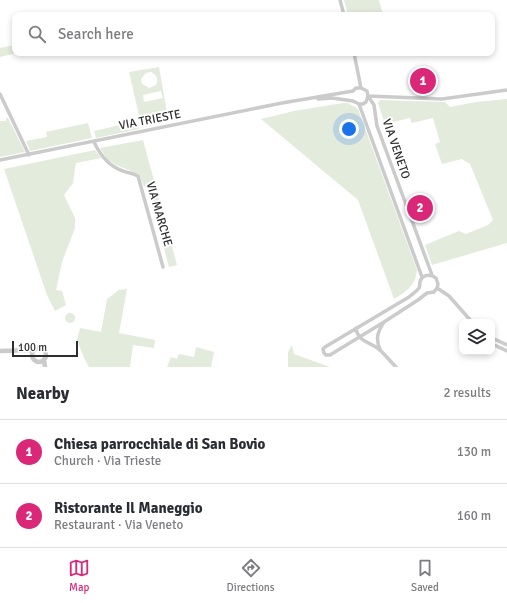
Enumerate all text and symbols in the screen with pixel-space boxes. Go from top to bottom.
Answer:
search box [12,12,495,56]
icon: search [26,23,48,45]
text: Search here [58,25,134,43]
pin: 1 [410,66,436,96]
street label: VIA TRIESTE [118,107,182,133]
street label: VIA VENETO [379,117,413,181]
your location [339,119,359,139]
street label: VIA MARCHE [143,180,175,248]
pin: 2 [407,193,433,223]
map controls [459,319,495,355]
button: layers [459,319,495,355]
scale bar [12,339,78,358]
text: 100 m [18,341,47,354]
text: Nearby [16,383,69,404]
text: 2 results [443,385,491,401]
text: Chiesa parrocchiale di San Bovio [54,435,265,453]
text: 1 [25,444,33,460]
text: 130 m [457,444,491,460]
text: Church · Via Trieste [54,453,161,469]
text: Ristorante Il Maneggio [54,499,203,517]
text: 2 [25,508,33,524]
text: 160 m [457,508,491,524]
text: Restaurant · Via Veneto [54,517,183,533]
tab: Map [68,557,90,594]
tab: Directions [227,557,275,594]
tab: Saved [411,557,439,594]

